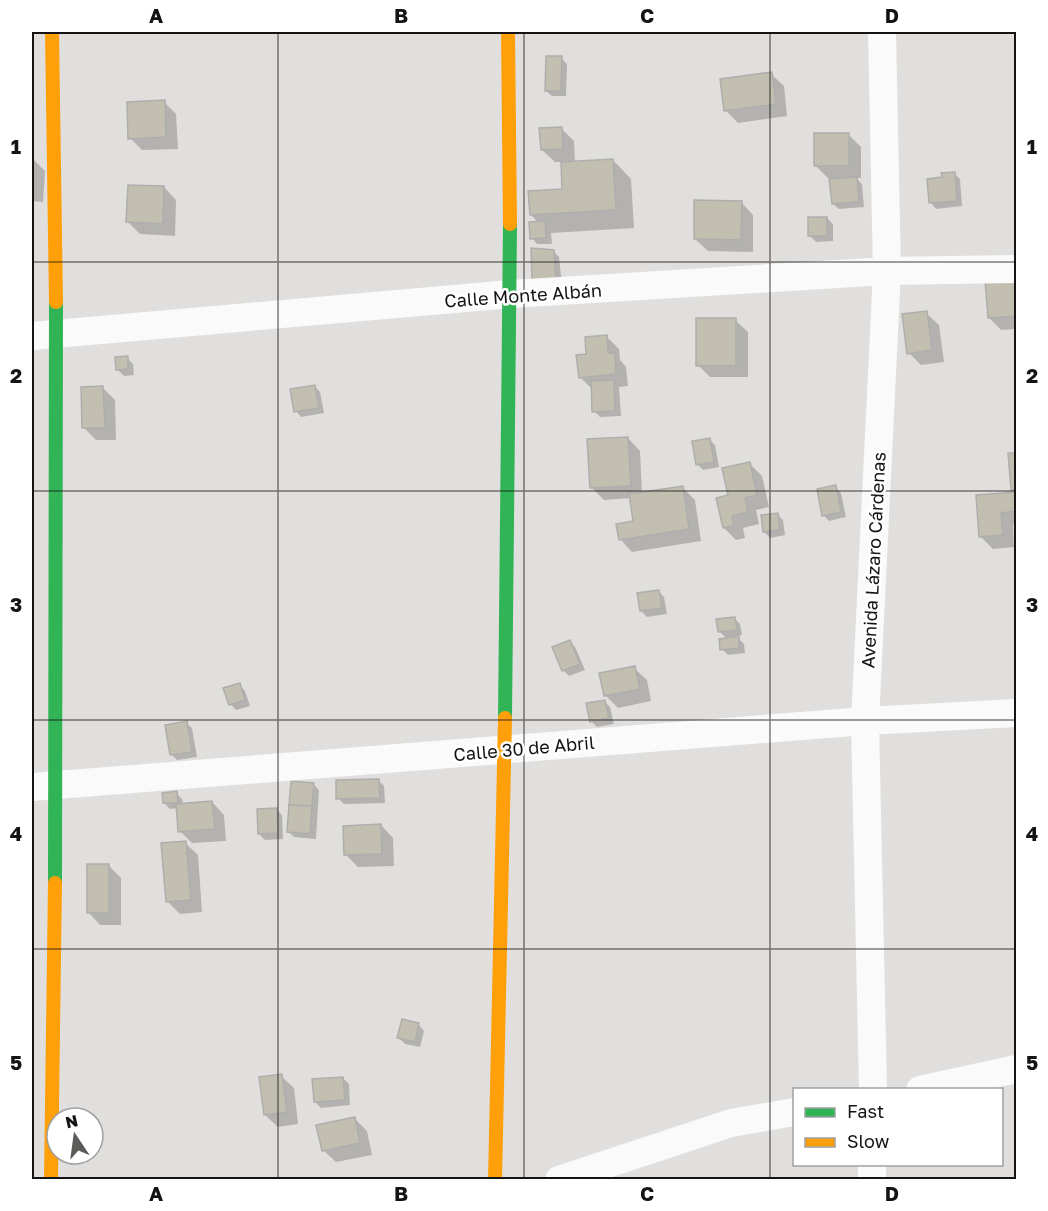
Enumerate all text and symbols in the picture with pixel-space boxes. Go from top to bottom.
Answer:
text: A [149,3,163,27]
text: B [394,3,408,27]
text: C [640,3,654,27]
text: D [885,3,899,27]
text: 1 [11,134,21,158]
text: 1 [1027,134,1037,158]
street label: Calle Monte Albán [444,279,602,311]
text: 2 [10,363,22,387]
text: 2 [1026,363,1038,387]
street label: Avenida Lázaro Cárdenas [856,451,890,669]
text: 3 [10,592,22,616]
text: 3 [1026,592,1038,616]
street label: Calle 30 de Abril [452,731,596,765]
text: 4 [10,821,22,845]
text: 4 [1026,821,1038,845]
text: 5 [10,1050,22,1074]
text: 5 [1026,1050,1038,1074]
legend [793,1088,1003,1166]
text: Fast [847,1100,884,1122]
north arrow [45,1106,105,1166]
text: N [63,1110,80,1132]
text: Slow [847,1130,890,1152]
text: A [149,1181,163,1205]
text: B [394,1181,408,1205]
text: C [640,1181,654,1205]
text: D [885,1181,899,1205]

